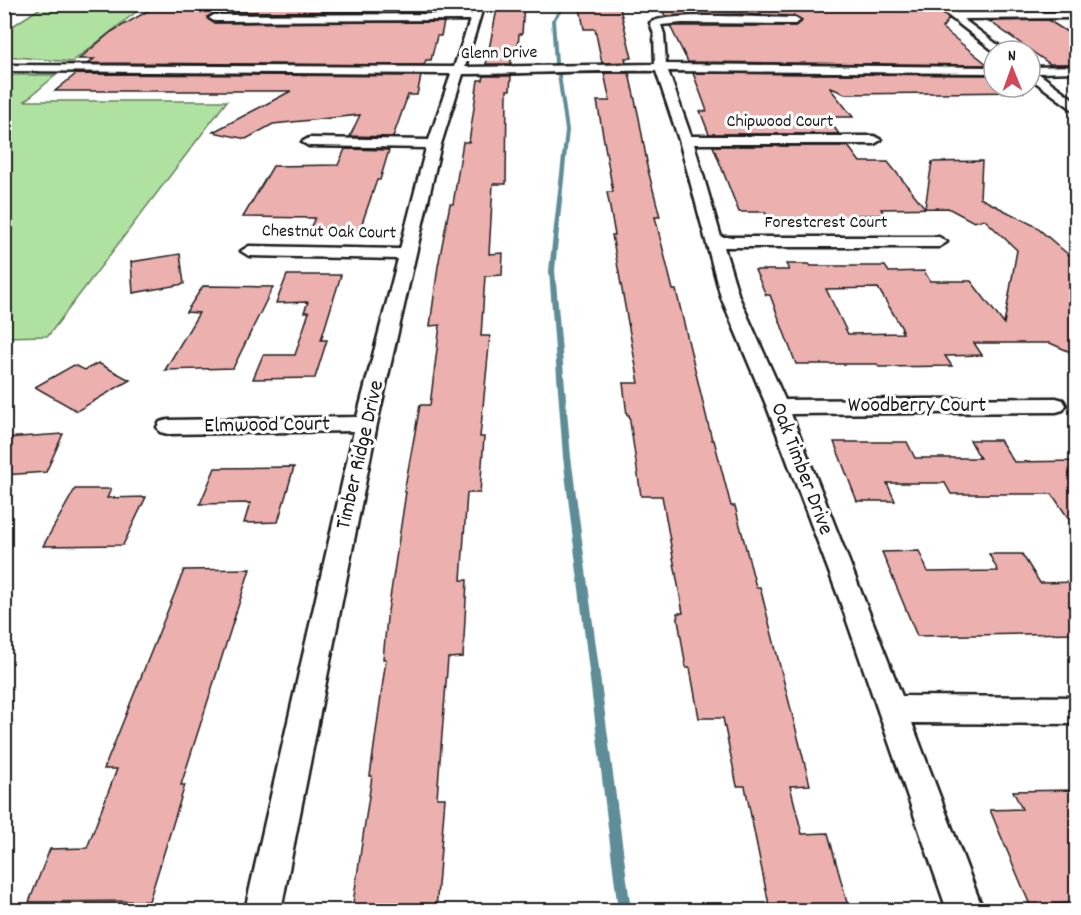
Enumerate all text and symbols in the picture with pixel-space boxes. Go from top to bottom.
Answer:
north arrow [982,39,1042,99]
street label: Glenn Drive [460,41,538,67]
text: N [1008,45,1016,68]
street label: Chipwood Court [727,110,834,135]
street label: Forestcrest Court [764,211,888,236]
street label: Chestnut Oak Court [262,219,397,247]
street label: Timber Ridge Drive [329,377,393,533]
street label: Woodberry Court [848,391,986,422]
street label: Oak Timber Drive [761,398,841,540]
street label: Elmwood Court [204,409,330,443]

